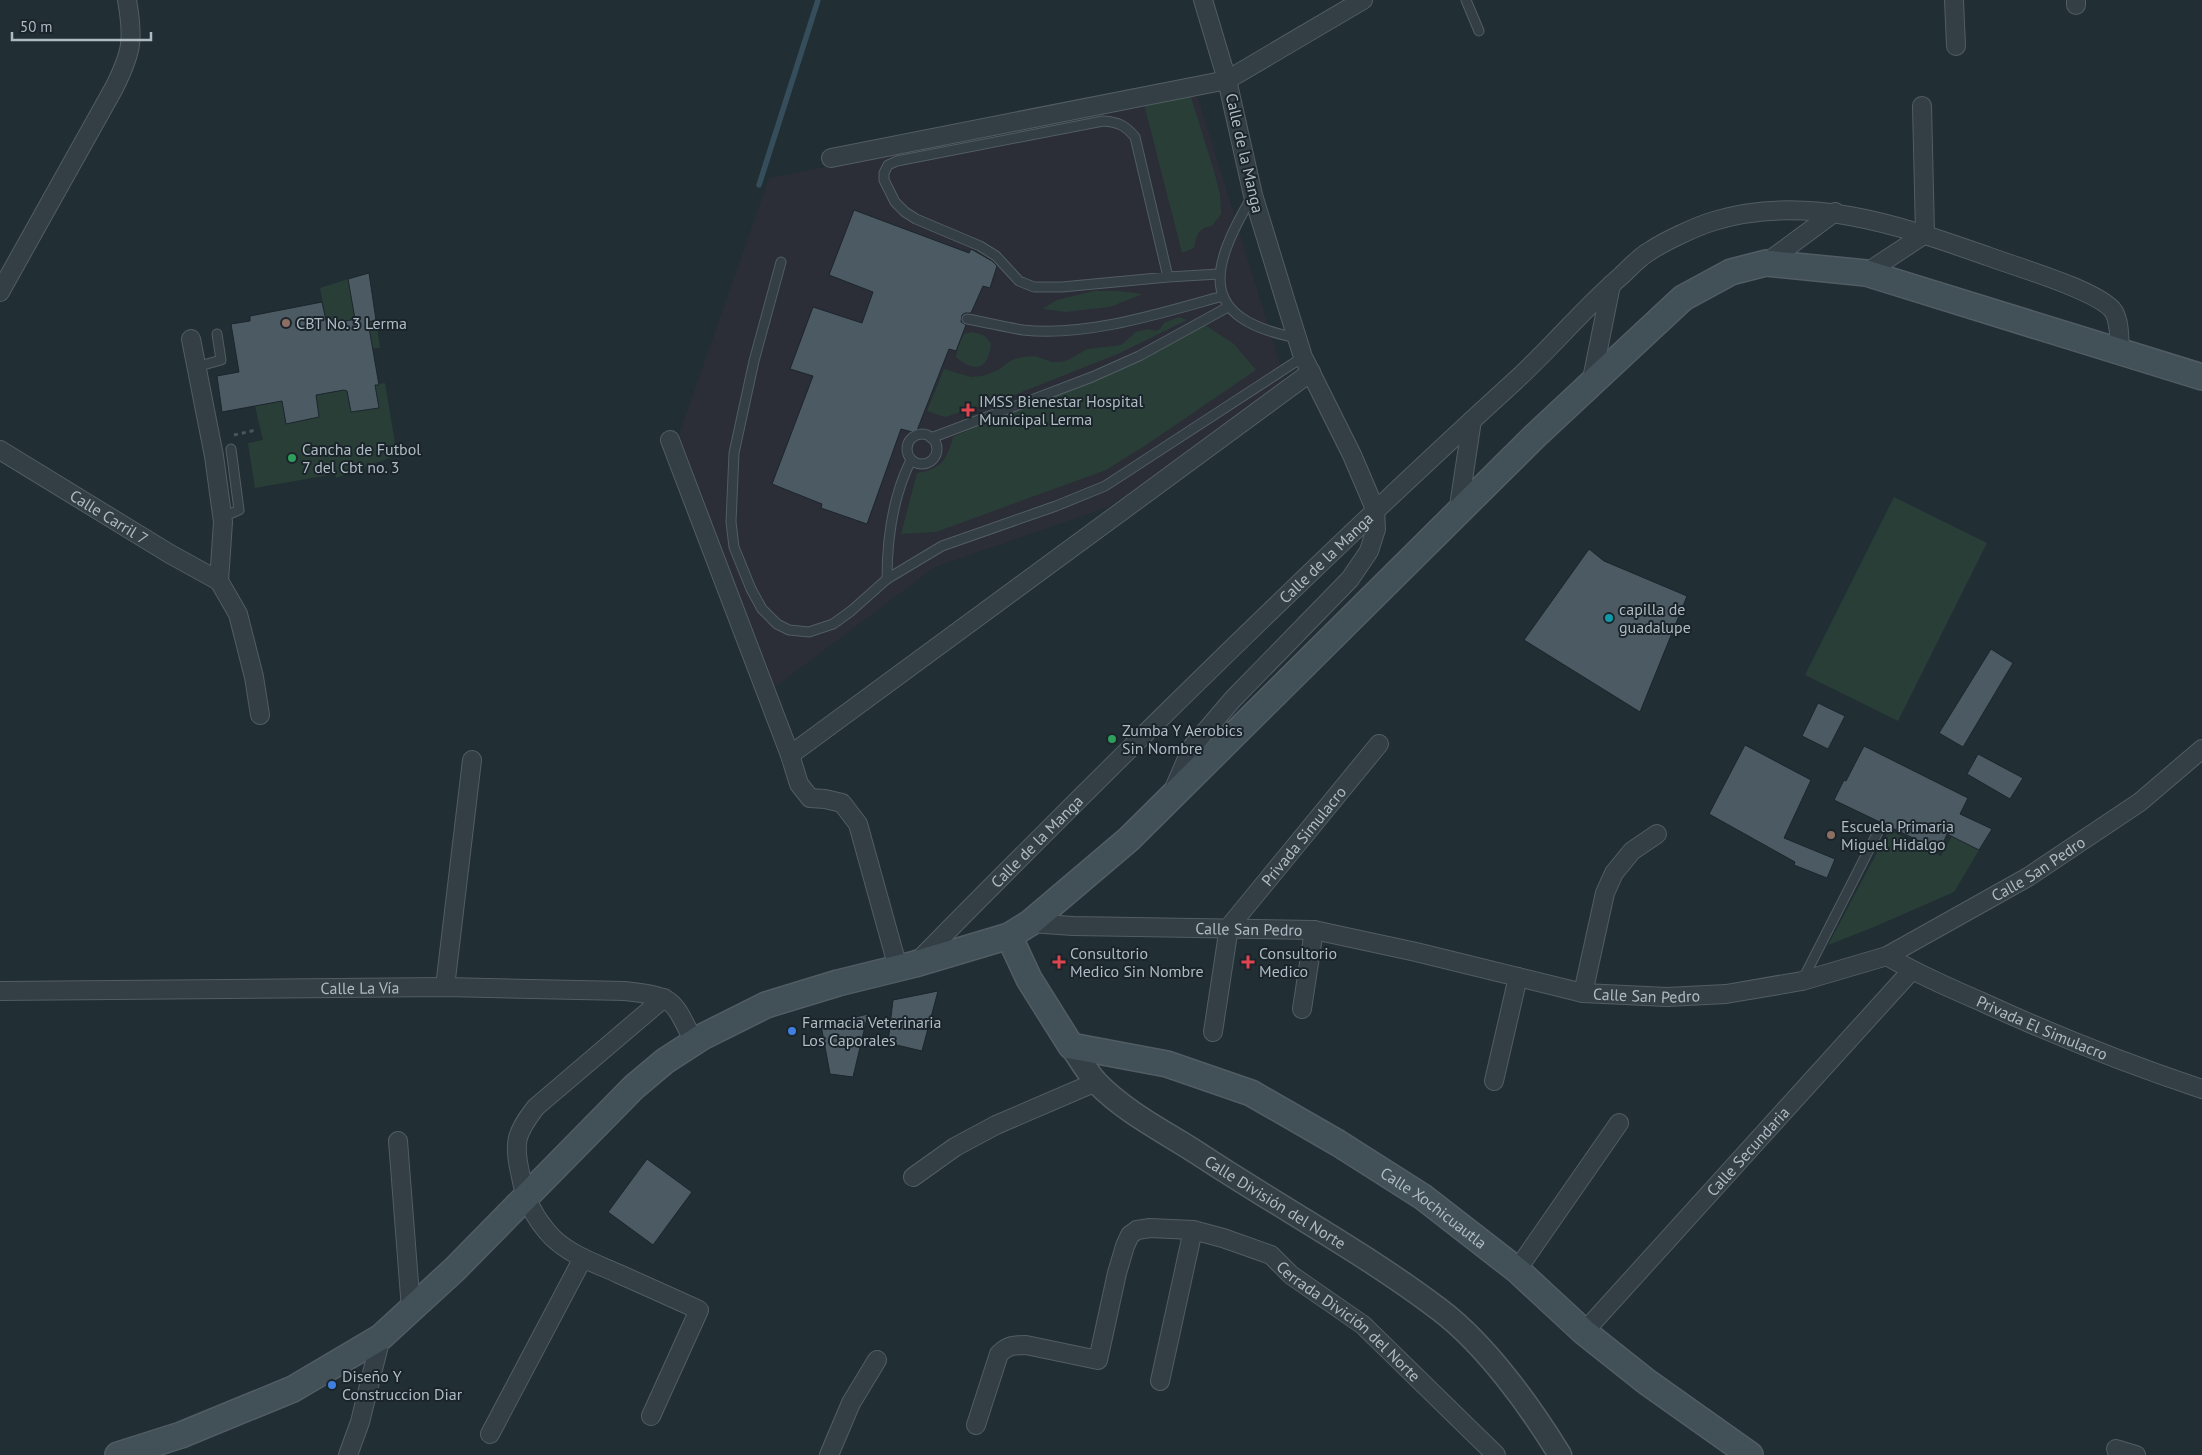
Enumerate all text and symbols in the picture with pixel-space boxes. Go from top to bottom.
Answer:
scale bar [12,10,151,42]
text: 50 m [20,17,53,36]
street label: Calle de la Manga [1221,91,1269,215]
place label: CBT No. 3 Lerma [296,313,407,333]
marker: CBT No. 3 Lerma [280,317,292,329]
place label: IMSS Bienestar Hospital Municipal Lerma [979,391,1143,429]
marker: IMSS Bienestar Hospital Municipal Lerma [961,403,975,417]
place label: Cancha de Futbol 7 del Cbt no. 3 [302,439,421,477]
marker: Cancha de Futbol 7 del Cbt no. 3 [286,452,298,464]
street label: Calle Carril 7 [66,485,152,548]
street label: Calle de la Manga [1275,508,1377,607]
place label: capilla de guadalupe [1619,599,1691,637]
marker: capilla de guadalupe [1603,612,1615,624]
place label: Zumba Y Aerobics Sin Nombre [1122,720,1243,758]
marker: Zumba Y Aerobics Sin Nombre [1106,733,1118,745]
street label: Privada Simulacro [1257,782,1350,890]
street label: Calle de la Manga [986,791,1087,892]
place label: Escuela Primaria Miguel Hidalgo [1841,816,1954,854]
marker: Escuela Primaria Miguel Hidalgo [1825,829,1837,841]
street label: Calle San Pedro [1988,832,2089,906]
street label: Calle San Pedro [1195,918,1303,940]
place label: Consultorio Medico Sin Nombre [1070,943,1204,981]
place label: Consultorio Medico [1259,943,1337,981]
marker: Consultorio Medico Sin Nombre [1052,955,1066,969]
marker: Consultorio Medico [1241,955,1255,969]
street label: Calle La Vía [320,977,400,998]
street label: Calle San Pedro [1592,983,1701,1007]
street label: Privada El Simulacro [1974,991,2111,1064]
place label: Farmacia Veterinaria Los Caporales [802,1012,942,1050]
marker: Farmacia Veterinaria Los Caporales [786,1025,798,1037]
street label: Calle Secundaria [1702,1102,1793,1200]
street label: Calle División del Norte [1201,1151,1350,1253]
street label: Calle Xochicuautla [1377,1163,1491,1253]
street label: Cerrada Divición del Norte [1272,1256,1425,1386]
place label: Diseño Y Construccion Diar [342,1366,463,1404]
marker: Diseño Y Construccion Diar [326,1379,338,1391]

